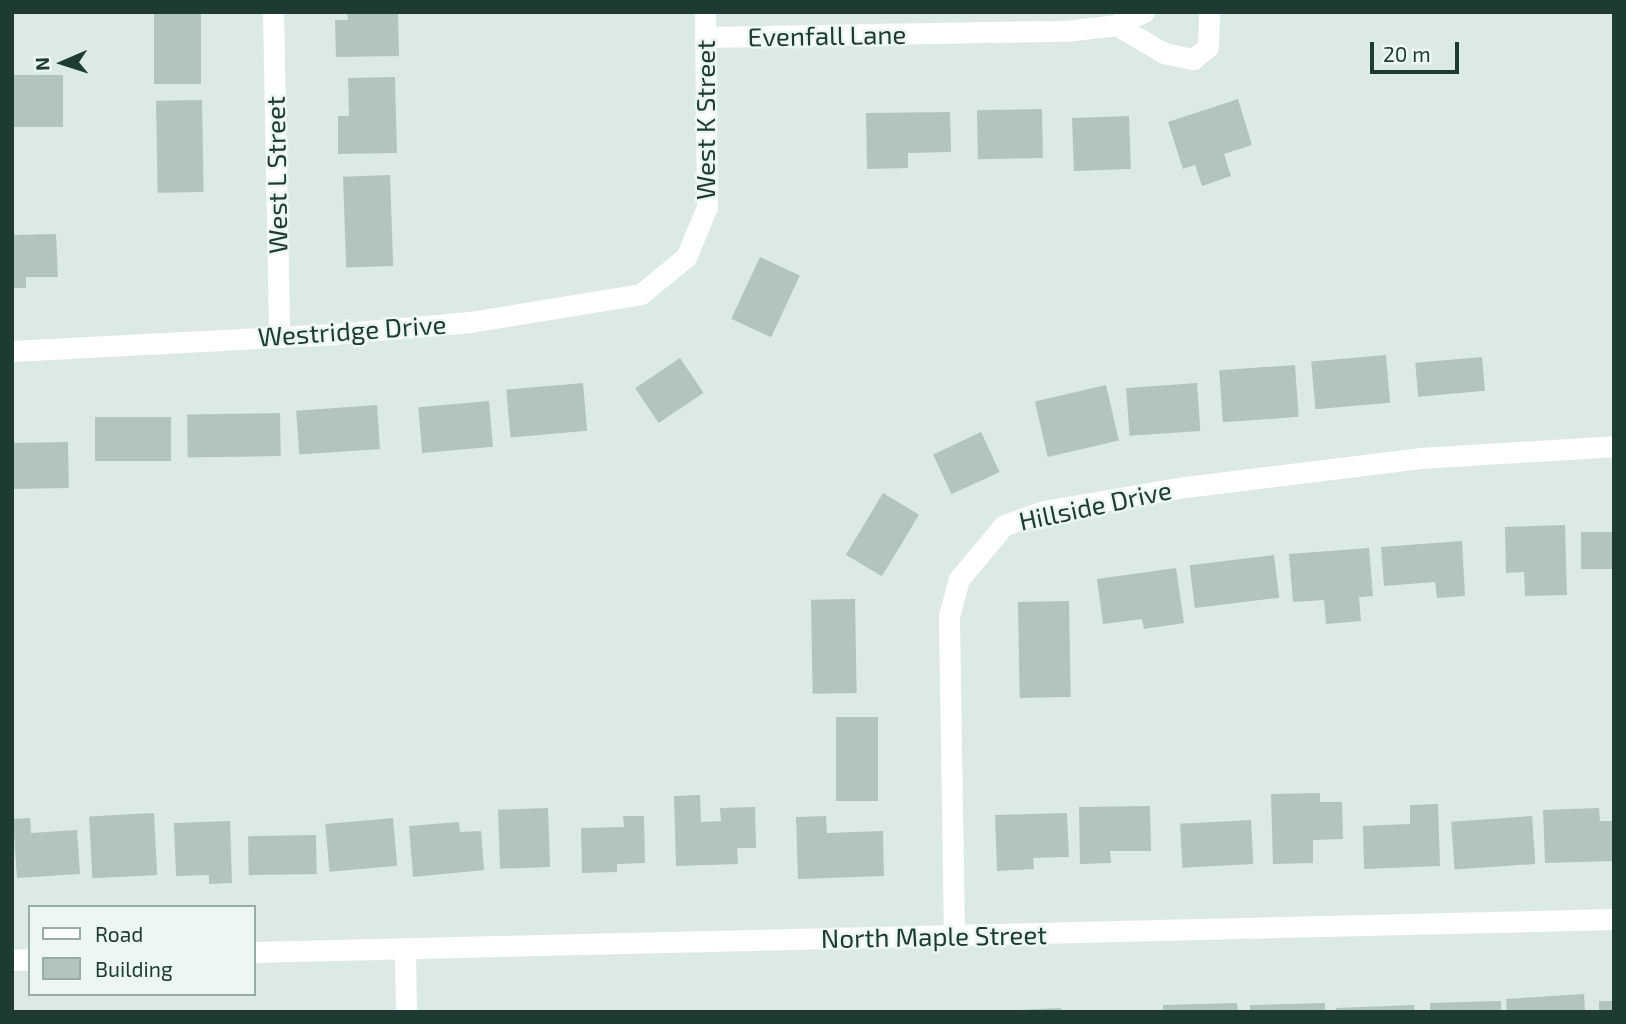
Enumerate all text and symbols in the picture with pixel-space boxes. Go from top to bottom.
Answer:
street label: Evenfall Lane [747,18,907,52]
north arrow [28,28,98,98]
scale bar [1374,28,1463,72]
street label: West K Street [689,40,721,200]
text: 20 m [1383,41,1431,66]
text: N [30,57,53,72]
street label: West L Street [259,96,293,254]
street label: Westridge Drive [257,308,447,352]
street label: Hillside Drive [1016,474,1174,536]
legend [28,905,256,996]
street label: North Maple Street [821,918,1047,954]
text: Road [95,921,143,946]
text: Building [95,956,173,981]

